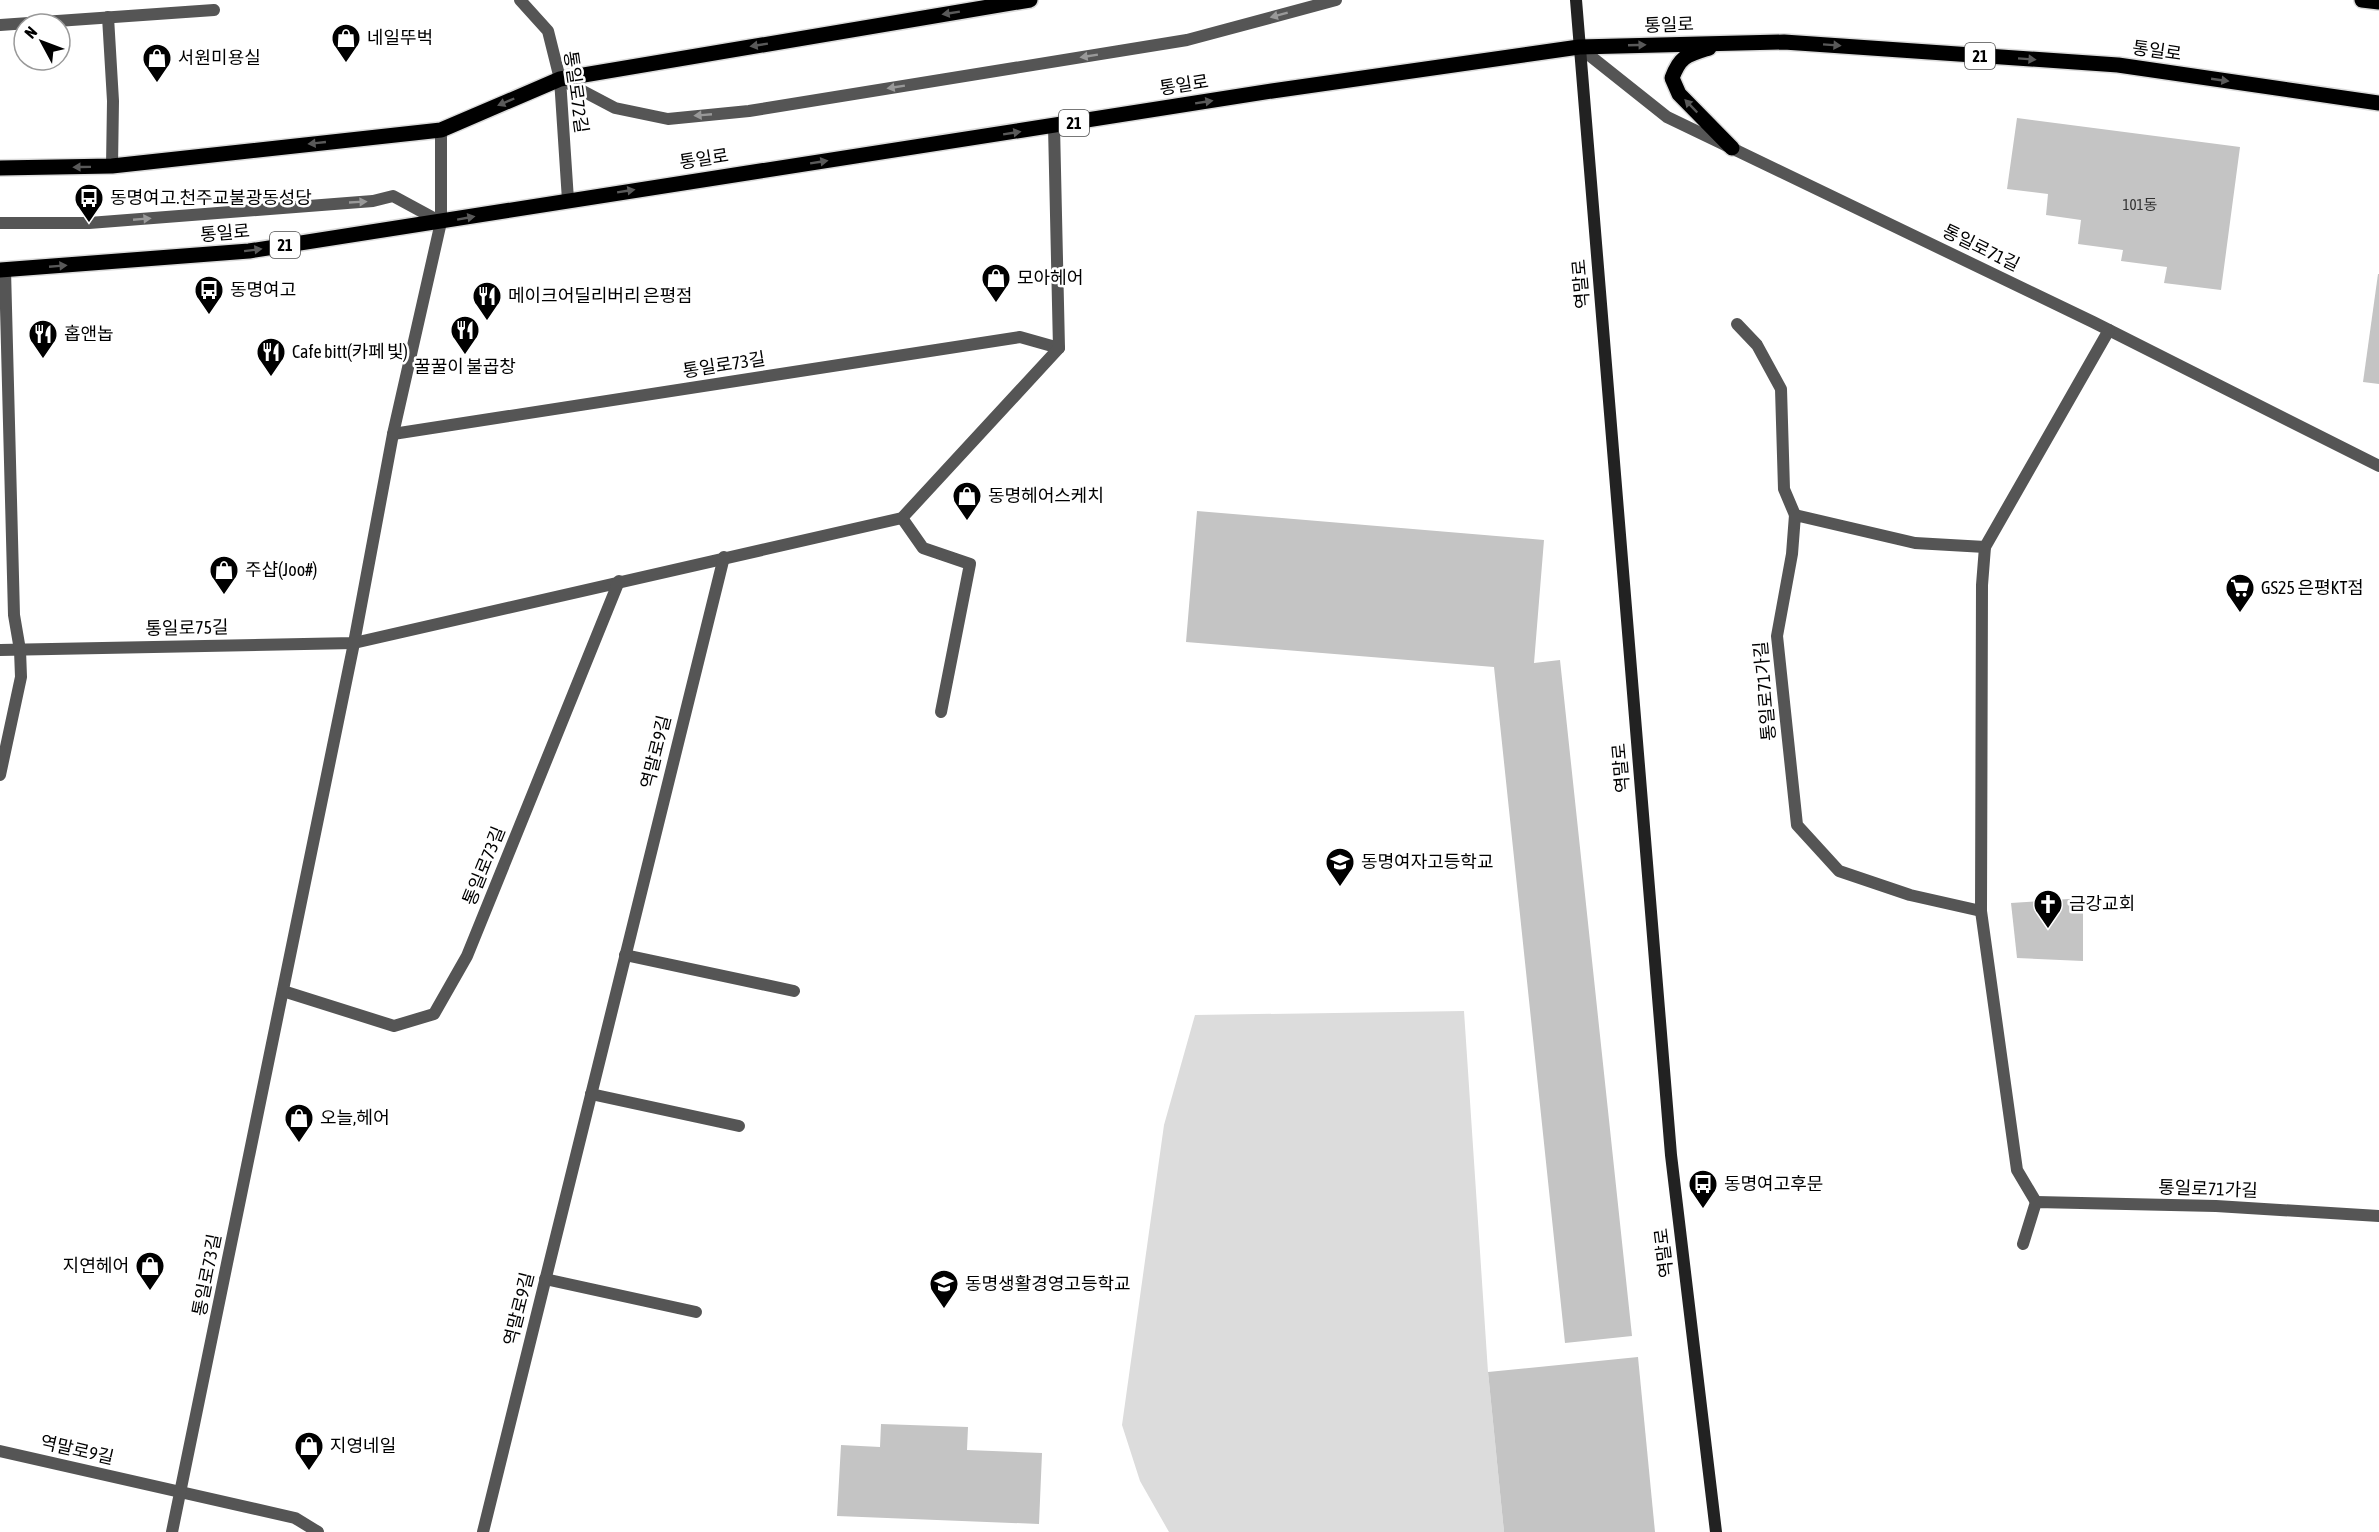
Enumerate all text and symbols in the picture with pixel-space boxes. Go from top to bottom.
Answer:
one-way arrow [942,9,961,18]
one-way arrow [1270,11,1288,20]
north arrow [12,12,72,72]
street label: 통일로 [1644,13,1694,36]
shop icon: 네일뚜벅 [330,22,362,64]
text: N [21,23,41,42]
place label: 네일뚜벅 [367,27,433,48]
street label: 통일로 [2131,37,2183,64]
one-way arrow [1628,40,1647,50]
one-way arrow [1823,40,1842,50]
one-way arrow [750,41,769,50]
shop icon: 서원미용실 [141,42,173,84]
road number: 21 [1965,43,1995,69]
place label: 서원미용실 [178,47,261,68]
street label: 통일로72길 [560,49,593,135]
one-way arrow [1079,51,1098,60]
one-way arrow [2017,54,2036,64]
street label: 통일로 [1158,70,1210,99]
one-way arrow [2211,76,2230,85]
one-way arrow [887,83,906,92]
one-way arrow [1195,97,1214,106]
one-way arrow [497,98,515,107]
one-way arrow [1685,99,1699,113]
one-way arrow [694,110,713,120]
road number: 21 [1059,110,1089,136]
one-way arrow [1002,128,1021,137]
one-way arrow [308,138,327,148]
street label: 통일로 [678,144,730,173]
one-way arrow [810,157,829,166]
one-way arrow [72,162,91,171]
bus stop icon: 동명여고.천주교불광동성당 [73,182,105,224]
place label: 동명여고.천주교불광동성당 [110,187,312,208]
one-way arrow [617,187,636,196]
house number: 101동 [2123,196,2157,213]
one-way arrow [348,197,367,206]
one-way arrow [457,213,476,222]
one-way arrow [133,214,152,224]
street label: 통일로 [199,220,251,245]
street label: 통일로71길 [1939,220,2023,275]
road number: 21 [270,232,300,258]
one-way arrow [243,245,262,255]
street label: 역말로 [1568,258,1593,310]
one-way arrow [49,261,68,271]
shop icon: 모아헤어 [980,262,1012,304]
place label: 모아헤어 [1017,267,1083,288]
bus stop icon: 동명여고 [193,274,225,316]
place label: 동명여고 [230,279,296,300]
restaurant icon: 메이크어딜리버리 은평점 [471,280,503,322]
place label: 메이크어딜리버리 은평점 [508,285,693,306]
restaurant icon: 꿀꿀이 불곱창 [449,314,481,356]
restaurant icon: 홉앤놉 [27,318,59,360]
place label: 홉앤놉 [64,323,114,344]
restaurant icon: Cafe bitt(카페 빛) [255,336,287,378]
place label: Cafe bitt(카페 빛) [292,341,408,362]
street label: 통일로73길 [681,348,767,381]
place label: 꿀꿀이 불곱창 [414,356,516,377]
shop icon: 동명헤어스케치 [951,480,983,522]
place label: 동명헤어스케치 [988,485,1104,506]
shop icon: 주샵(Joo#) [208,554,240,596]
place label: 주샵(Joo#) [245,559,317,580]
supermarket icon: GS25 은평KT점 [2224,572,2256,614]
place label: GS25 은평KT점 [2261,577,2364,598]
street label: 통일로75길 [145,616,229,639]
street label: 통일로71가길 [1750,640,1779,742]
street label: 역말로9길 [636,713,675,791]
street label: 역말로 [1608,742,1633,794]
street label: 통일로73길 [458,823,509,908]
school or university icon: 동명여자고등학교 [1324,846,1356,888]
place label: 동명여자고등학교 [1361,851,1493,872]
church icon: 금강교회 [2032,888,2064,930]
place label: 금강교회 [2069,893,2135,914]
shop icon: 오늘,헤어 [283,1102,315,1144]
place label: 오늘,헤어 [320,1107,389,1128]
bus stop icon: 동명여고후문 [1687,1168,1719,1210]
place label: 동명여고후문 [1724,1173,1823,1194]
street label: 통일로71가길 [2158,1176,2258,1201]
street label: 역말로 [1650,1227,1677,1279]
street label: 통일로73길 [188,1232,225,1318]
shop icon: 지연헤어 [134,1250,166,1292]
place label: 지연헤어 [63,1255,129,1276]
school or university icon: 동명생활경영고등학교 [928,1268,960,1310]
street label: 역말로9길 [499,1270,538,1348]
place label: 동명생활경영고등학교 [965,1273,1131,1294]
shop icon: 지영네일 [293,1430,325,1472]
street label: 역말로9길 [38,1431,116,1468]
place label: 지영네일 [330,1435,396,1456]

